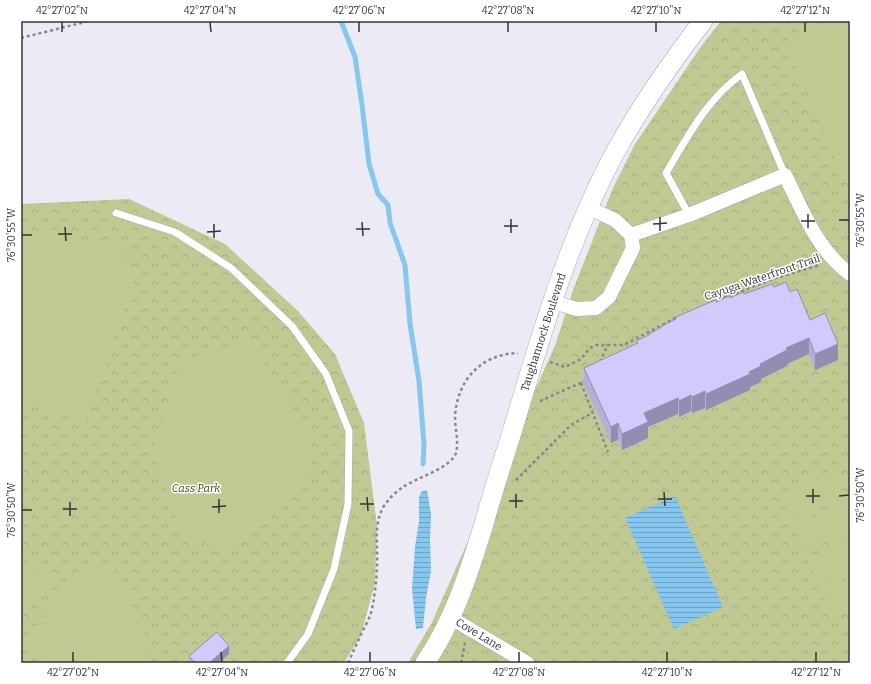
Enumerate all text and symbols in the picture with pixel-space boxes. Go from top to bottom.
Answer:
text: 42°27'02"N [36,5,88,17]
text: 42°27'04"N [184,5,236,17]
text: 42°27'06"N [333,5,385,17]
text: 42°27'08"N [482,5,534,17]
text: 42°27'10"N [631,5,681,17]
text: 42°27'12"N [780,5,830,17]
text: 76°30'55"W [855,192,867,247]
text: 76°30'55"W [6,207,18,262]
street label: Cayuga Waterfront Trail [703,252,822,303]
street label: Taughannock Boulevard [518,271,569,393]
text: 76°30'50"W [855,467,867,523]
text: 76°30'50"W [6,482,18,538]
park label: Cass Park [172,482,221,495]
street label: Cove Lane [453,616,504,653]
text: 42°27'02"N [47,667,99,679]
text: 42°27'04"N [196,667,248,679]
text: 42°27'06"N [344,667,396,679]
text: 42°27'08"N [493,667,545,679]
text: 42°27'10"N [642,667,692,679]
text: 42°27'12"N [791,667,841,679]

